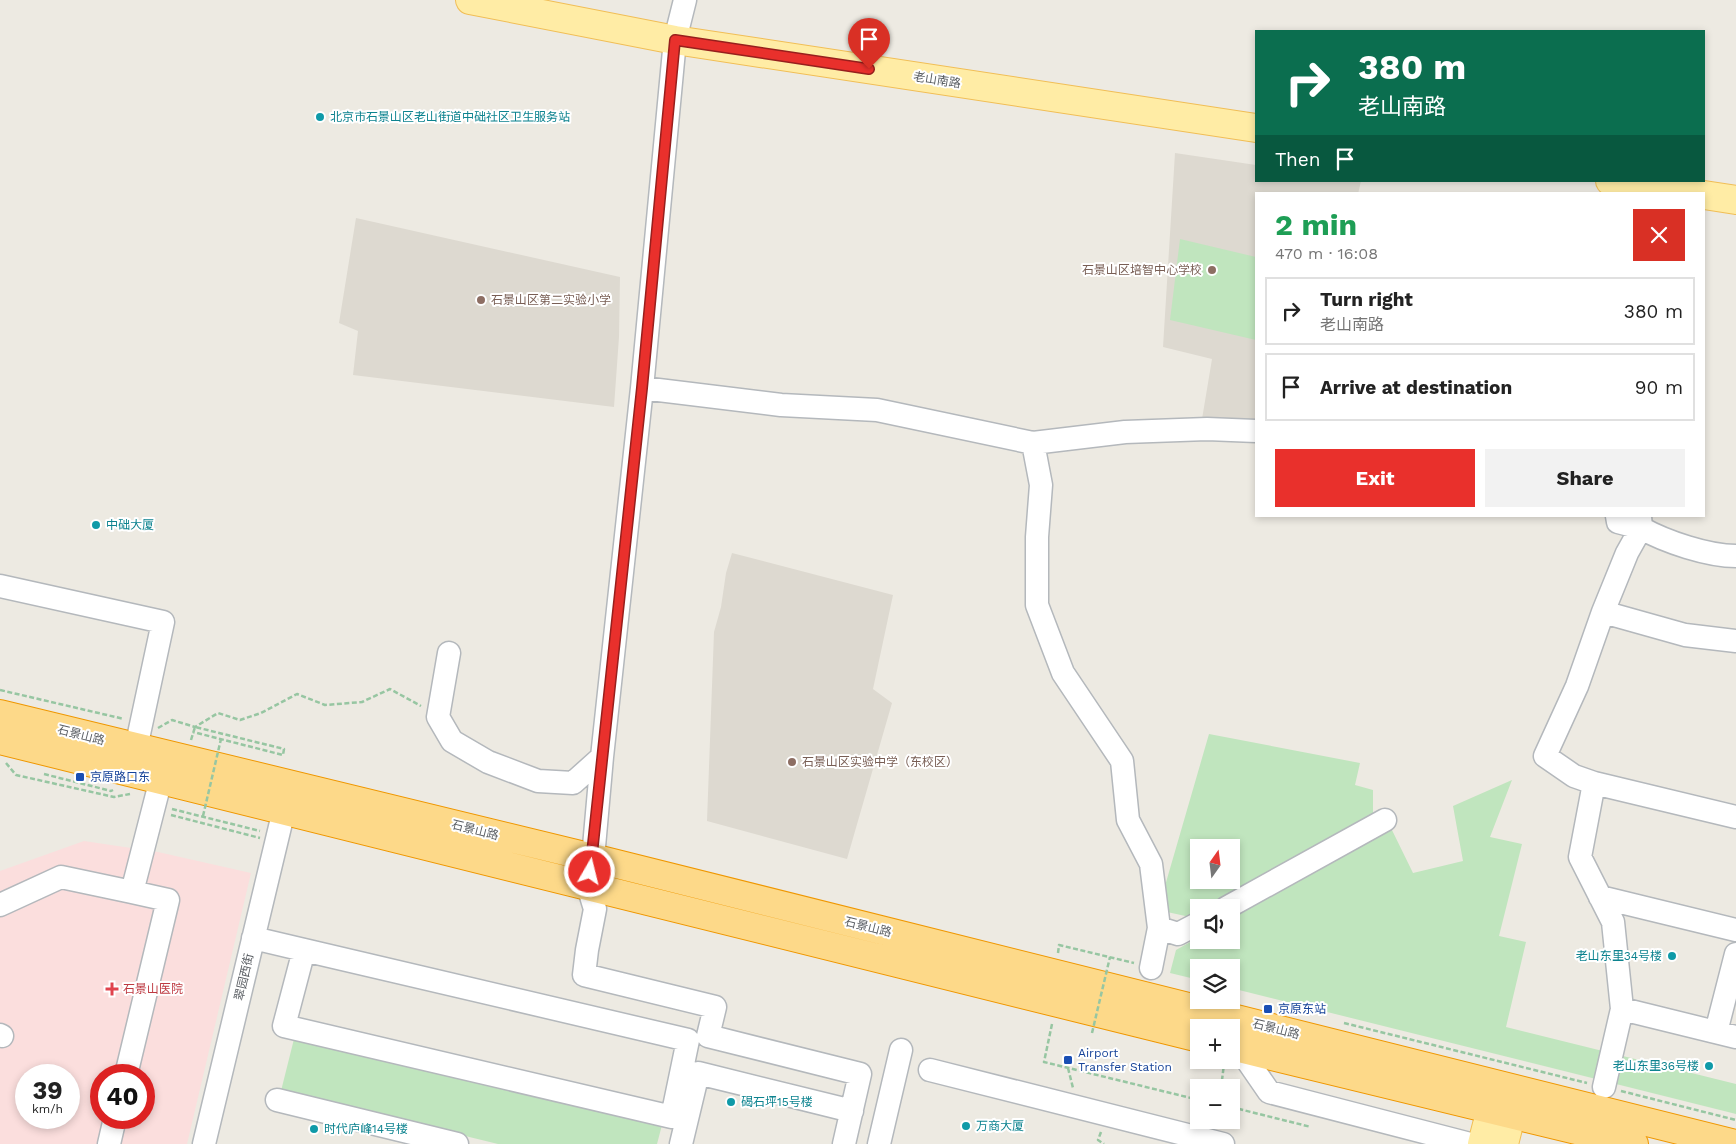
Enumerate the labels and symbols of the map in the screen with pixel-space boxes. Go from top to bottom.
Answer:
pin [848,18,890,69]
street label: 老山南路 [912,69,962,91]
place label: 北京市石景山区老山街道中础社区卫生服务站 [330,110,570,124]
marker: 北京市石景山区老山街道中础社区卫生服务站 [314,111,326,123]
place label: 石景山区培智中心学校 [1082,263,1202,277]
marker: 石景山区培智中心学校 [1206,264,1218,276]
place label: 石景山区第二实验小学 [491,293,611,307]
marker: 石景山区第二实验小学 [475,294,487,306]
place label: 中础大厦 [106,518,154,532]
marker: 中础大厦 [90,519,102,531]
street label: 石景山路 [56,722,106,748]
place label: 石景山区实验中学（东校区） [802,755,958,769]
marker: 石景山区实验中学（东校区） [786,756,798,768]
place label: 京原路口东 [90,770,150,784]
marker: 京原路口东 [74,771,86,783]
street label: 石景山路 [450,817,500,843]
north arrow [1190,839,1240,889]
position arrow [563,845,615,897]
street label: 石景山路 [843,914,893,940]
place label: 老山东里34号楼 [1576,949,1662,963]
marker: 老山东里34号楼 [1666,950,1678,962]
street label: 翠园西街 [232,952,256,1002]
marker: 石景山医院 [105,982,119,996]
place label: 石景山医院 [123,982,183,996]
place label: 京原东站 [1278,1002,1326,1016]
marker: 京原东站 [1262,1003,1274,1015]
street label: 石景山路 [1251,1016,1301,1042]
place label: Airport Transfer Station [1078,1046,1172,1074]
marker: Airport Transfer Station [1062,1054,1074,1066]
place label: 老山东里36号楼 [1613,1059,1699,1073]
marker: 老山东里36号楼 [1703,1060,1715,1072]
speed limit sign: 40 [90,1064,155,1129]
place label: 碣石坪15号楼 [741,1095,813,1109]
marker: 碣石坪15号楼 [725,1096,737,1108]
place label: 万商大厦 [976,1119,1024,1133]
marker: 万商大厦 [960,1120,972,1132]
place label: 时代庐峰14号楼 [324,1122,408,1136]
marker: 时代庐峰14号楼 [308,1123,320,1135]

